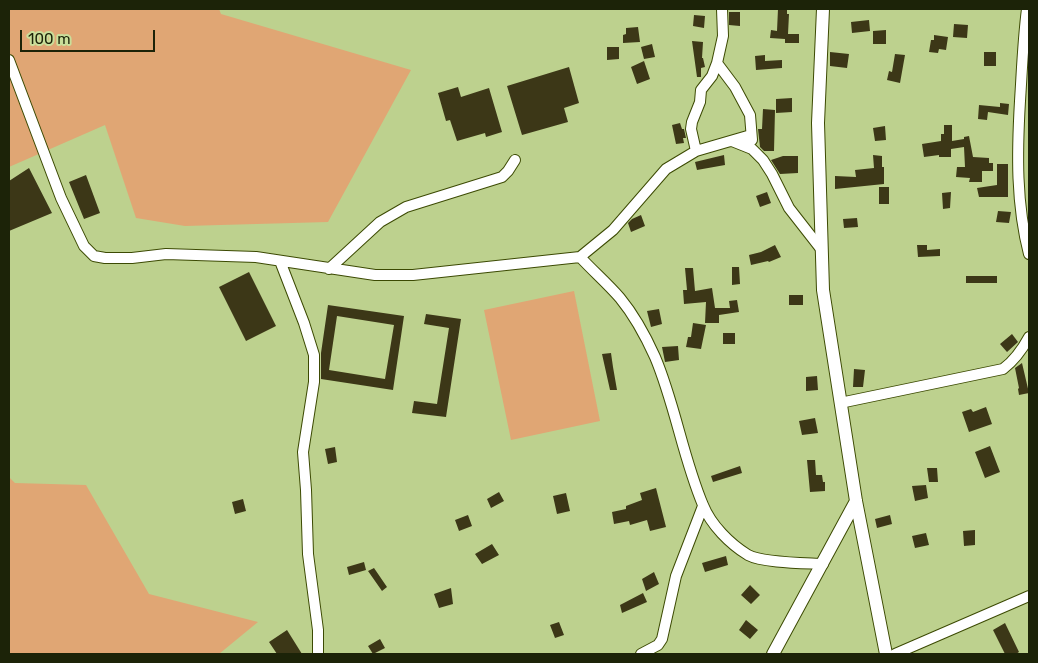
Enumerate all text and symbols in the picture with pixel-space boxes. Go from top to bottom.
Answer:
scale bar [22,20,158,52]
text: 100 m [28,30,70,48]

